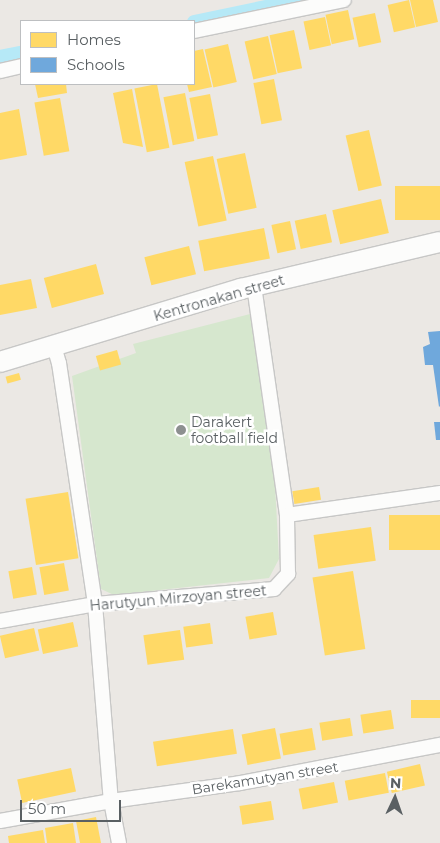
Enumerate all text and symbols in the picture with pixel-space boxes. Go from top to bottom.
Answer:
legend [20,20,195,85]
text: Homes [67,30,121,49]
text: Schools [67,55,125,74]
street label: Kentronakan street [152,271,286,325]
place label: Darakert football field [191,414,278,447]
marker: Darakert football field [175,424,187,436]
street label: Harutyun Mirzoyan street [89,582,267,614]
street label: Barekamutyan street [191,758,339,798]
north arrow [370,773,420,823]
text: N [390,774,402,792]
scale bar [22,790,124,822]
text: 50 m [28,799,66,818]

